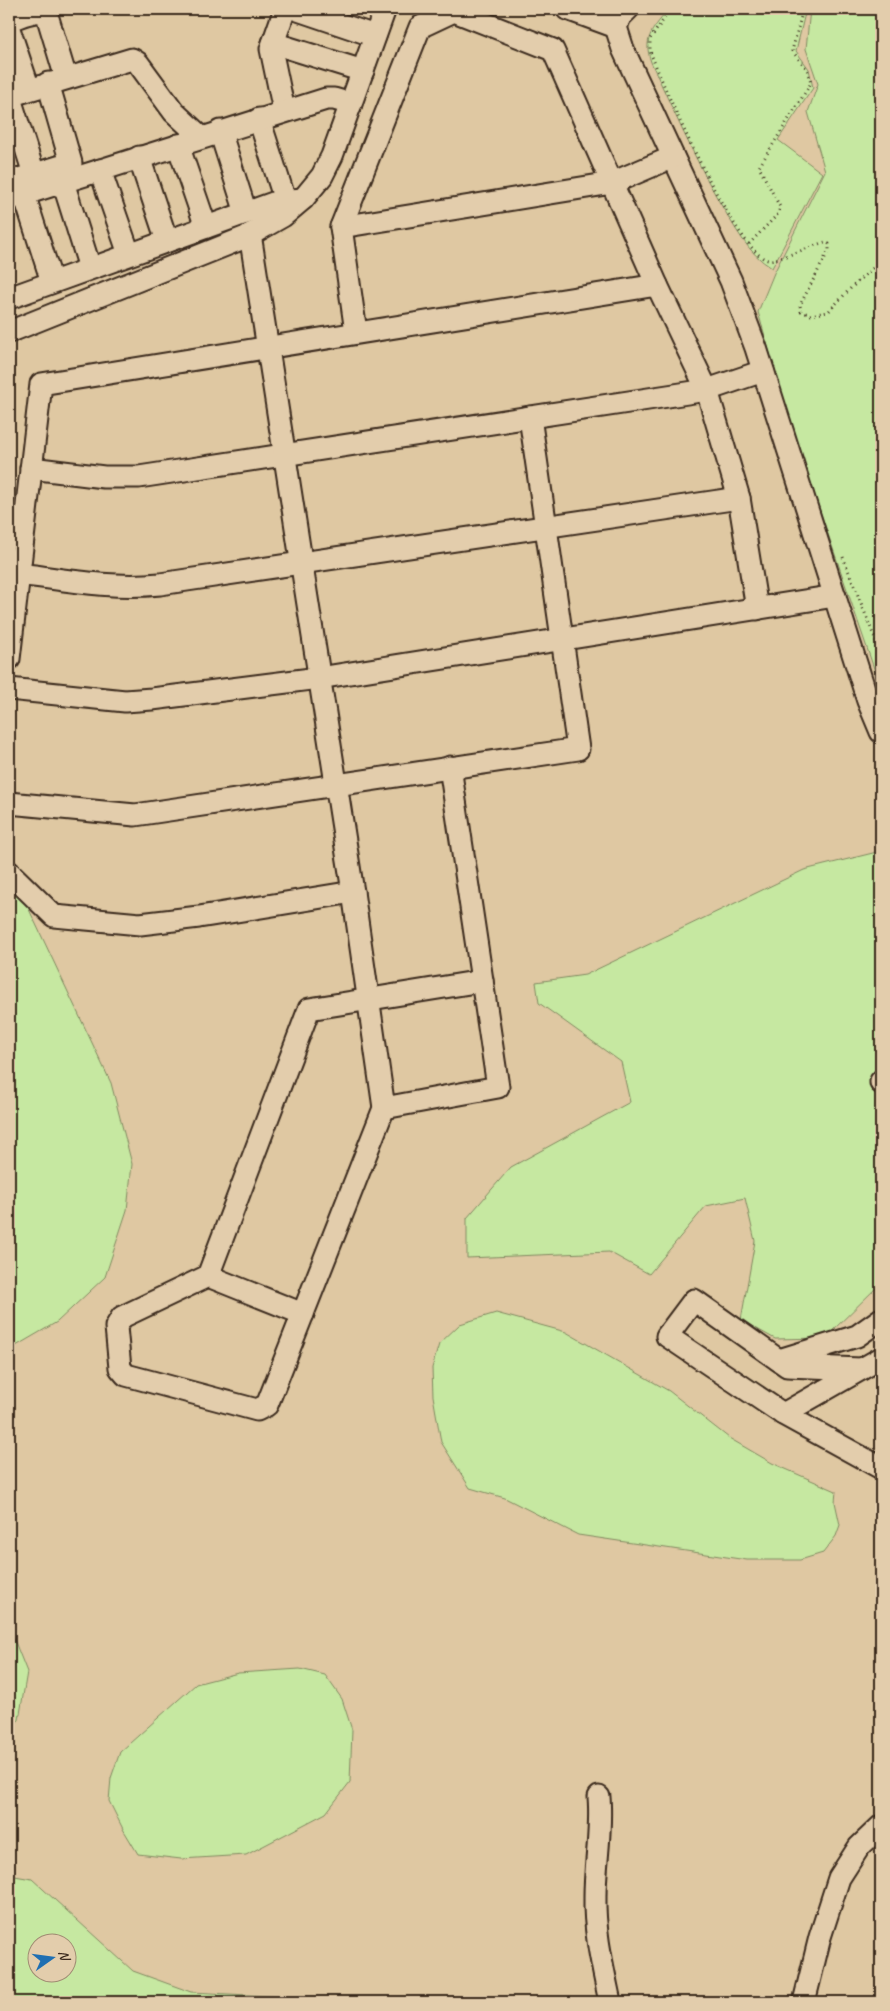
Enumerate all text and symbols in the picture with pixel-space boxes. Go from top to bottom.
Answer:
north arrow [28,1934,78,1984]
text: N [55,1949,74,1963]

